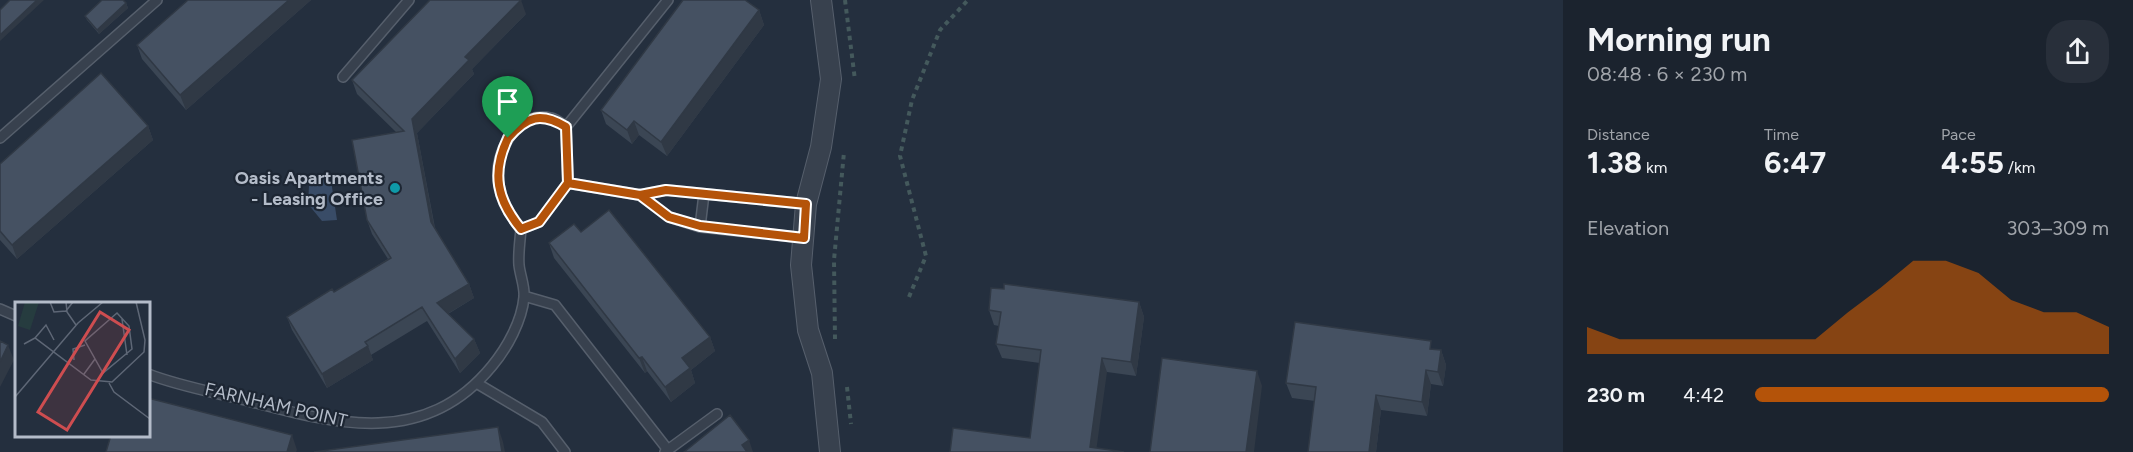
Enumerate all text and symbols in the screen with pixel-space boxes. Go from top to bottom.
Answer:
text: Morning run [1587,20,1771,59]
button: share [2046,20,2109,83]
text: 08:48 · 6 × 230 m [1587,62,1747,86]
pin [482,76,533,138]
icon: arrive [491,85,524,118]
text: Distance [1587,125,1650,144]
text: Time [1764,125,1799,144]
text: Pace [1941,125,1976,144]
text: 1.38 [1587,144,1642,181]
text: 6:47 [1764,144,1826,181]
text: 4:55 [1941,144,2004,181]
text: km [1642,158,1667,177]
text: /km [2004,158,2035,177]
place label: Oasis Apartments - Leasing Office [235,167,384,210]
marker: Oasis Apartments - Leasing Office [388,181,402,195]
text: Elevation [1587,216,1669,240]
text: 303–309 m [2006,216,2109,240]
inset map [15,302,150,437]
street label: FARNHAM POINT [203,378,349,432]
text: 230 m [1587,383,1645,407]
text: 4:42 [1683,383,1724,407]

